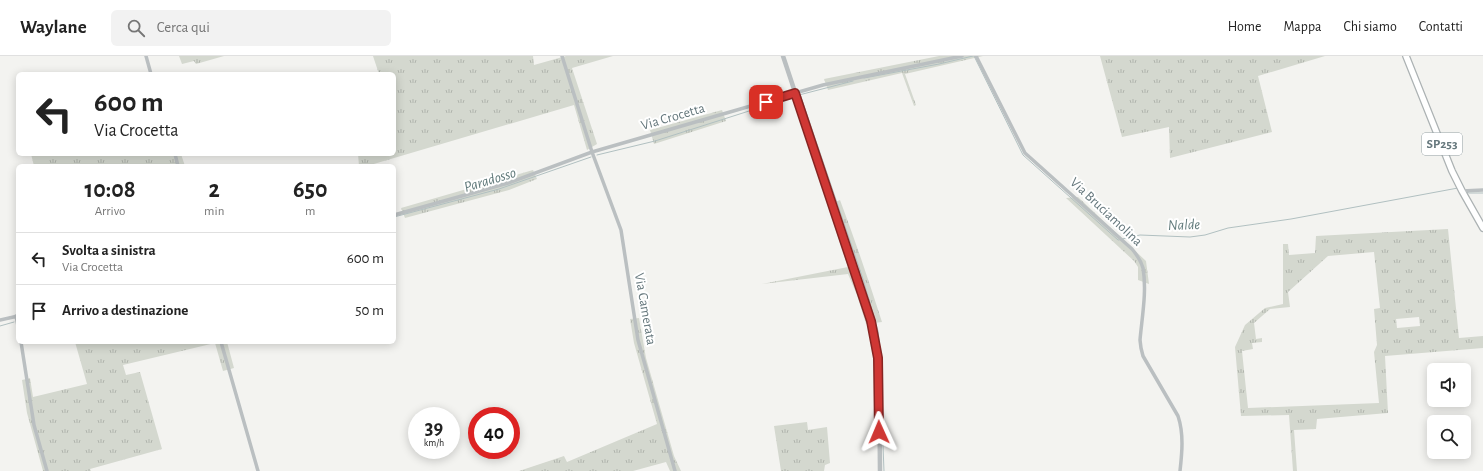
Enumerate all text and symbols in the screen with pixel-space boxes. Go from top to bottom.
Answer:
search box [111,10,391,46]
icon: search [125,17,147,39]
text: Waylane [20,18,87,37]
text: Cerca qui [157,20,210,35]
text: Home [1228,20,1261,34]
text: Mappa [1283,20,1322,34]
text: Chi siamo [1344,20,1397,34]
text: Contatti [1419,20,1463,34]
pin [749,85,783,119]
icon: left [28,88,80,140]
text: 600 m [94,89,164,117]
icon: arrive [755,91,777,113]
street label: Via Crocetta [639,101,707,133]
text: Via Crocetta [94,122,178,140]
road number: SP253 [1422,133,1462,155]
water label: Paradosso [462,165,518,195]
street label: Via Bruciamolina [1067,175,1145,249]
text: 10:08 [85,178,136,202]
text: 2 [209,178,220,202]
text: 650 [293,178,327,202]
text: Arrivo [95,205,125,218]
text: min [204,205,224,218]
text: m [305,205,315,218]
water label: Nalde [1168,217,1201,233]
text: Svolta a sinistra [62,243,156,258]
icon: left [28,248,50,270]
text: 600 m [347,251,384,266]
text: Via Crocetta [62,261,123,274]
street label: Via Camerata [632,272,658,347]
icon: arrive [28,300,50,322]
text: Arrivo a destinazione [62,303,188,318]
text: 50 m [355,303,384,318]
map controls [1427,363,1471,459]
button: sound [1427,363,1471,407]
speed limit sign: 40 [468,407,520,459]
position arrow [858,411,900,453]
button: search [1427,415,1471,459]
text: 39 [425,418,443,438]
text: km/h [424,438,444,448]

